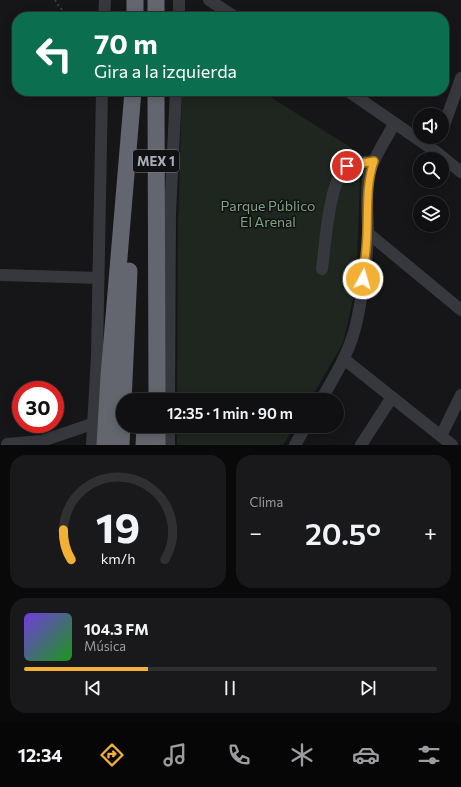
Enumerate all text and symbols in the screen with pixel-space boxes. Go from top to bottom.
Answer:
text: 70 m [94,26,158,60]
icon: left [28,28,80,80]
text: Gira a la izquierda [94,60,237,82]
map controls [413,108,449,232]
button: sound [413,108,449,144]
pin [330,149,364,183]
road number: MEX 1 [133,150,179,172]
button: search [413,152,449,188]
icon: arrive [336,155,358,177]
button: layers [413,196,449,232]
park label: Parque Público El Arenal [221,197,315,230]
position arrow [342,258,384,300]
speed limit sign: 30 [12,381,64,433]
text: 12:35 · 1 min · 90 m [167,404,293,422]
text: Clima [250,494,283,510]
text: 19 [96,500,140,551]
text: 20.5° [305,514,381,551]
text: − [250,519,262,546]
text: + [424,519,437,546]
text: km/h [100,548,135,566]
text: 104.3 FM [84,620,149,638]
text: Música [84,638,126,654]
icon: previous [82,677,104,699]
icon: pause [219,677,241,699]
icon: next [357,677,379,699]
icon: directions [98,741,126,769]
icon: music [161,741,189,769]
icon: phone [225,741,253,769]
icon: climate [288,741,316,769]
icon: car [352,741,380,769]
icon: filters [415,741,443,769]
text: 12:34 [18,744,62,766]

